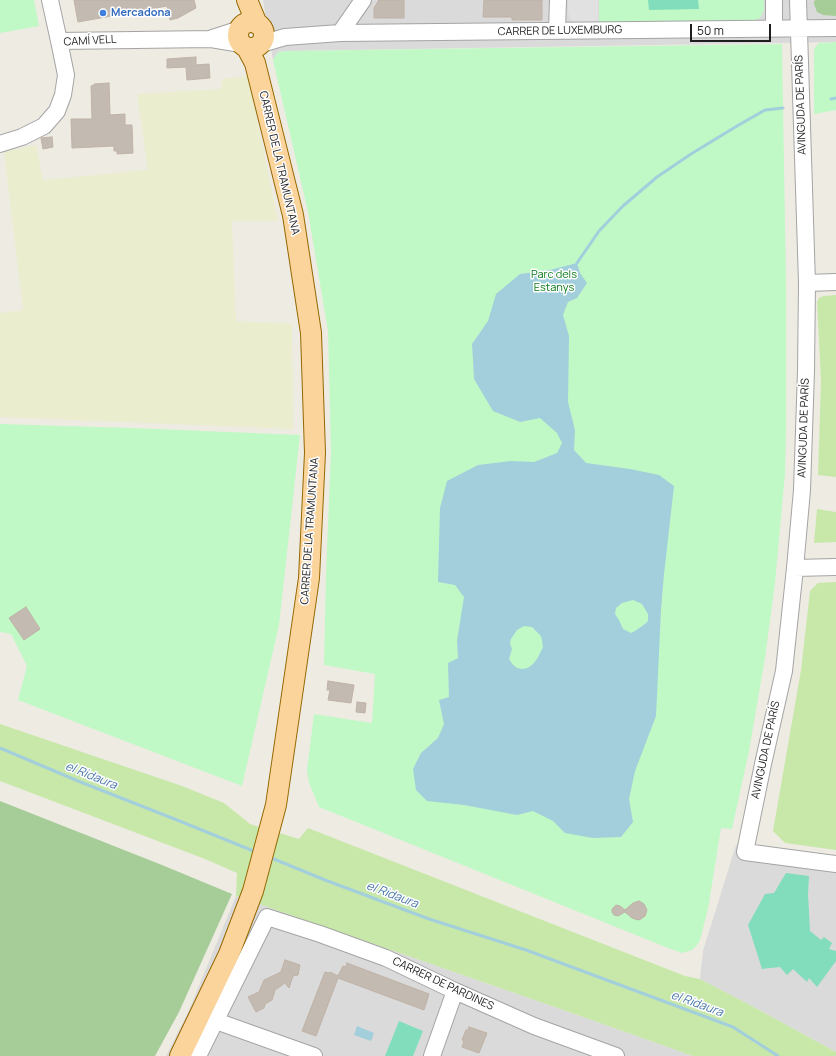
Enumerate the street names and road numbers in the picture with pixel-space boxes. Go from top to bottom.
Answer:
street label: CARRER DE LUXEMBURG [498,23,622,39]
street label: CAMÍ VELL [63,33,117,49]
street label: AVINGUDA DE PARÍS [793,55,809,155]
street label: CARRER DE LA TRAMUNTANA [256,90,302,236]
street label: AVINGUDA DE PARÍS [796,378,812,478]
street label: CARRER DE LA TRAMUNTANA [298,457,322,605]
street label: AVINGUDA DE PARÍS [749,700,783,800]
street label: CARRER DE PARDINES [390,955,496,1013]

